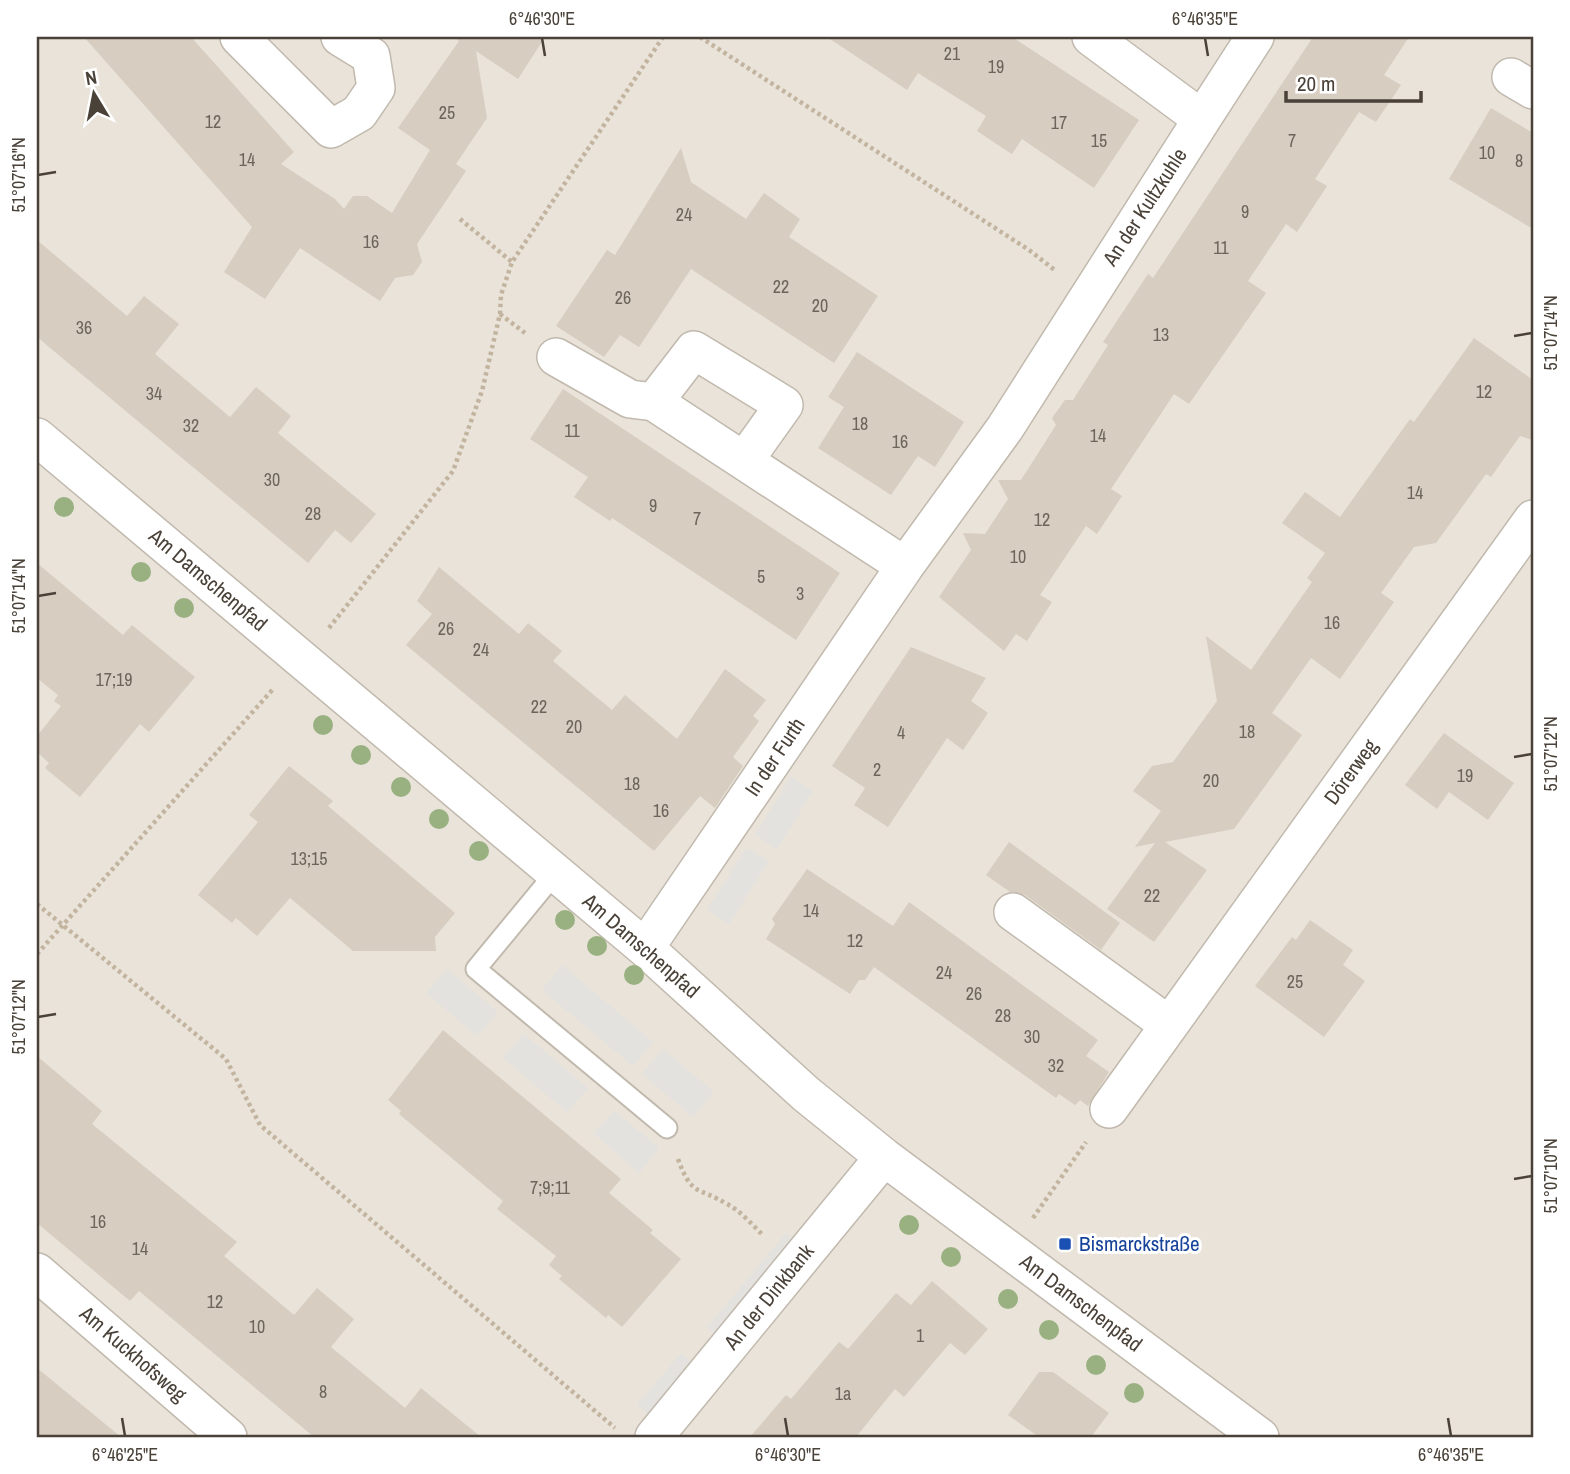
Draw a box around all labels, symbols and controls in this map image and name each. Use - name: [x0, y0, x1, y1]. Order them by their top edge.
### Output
- text: 6°46'30"E: [509, 6, 575, 31]
- text: 6°46'35"E: [1172, 6, 1238, 31]
- house number: 21: [944, 41, 961, 66]
- house number: 19: [988, 54, 1004, 79]
- north arrow: [60, 60, 130, 130]
- scale bar: [1286, 60, 1421, 104]
- text: N: [83, 63, 99, 91]
- text: 20 m: [1297, 69, 1335, 98]
- house number: 25: [439, 100, 455, 125]
- house number: 12: [205, 109, 221, 134]
- house number: 17: [1051, 110, 1067, 135]
- house number: 15: [1091, 128, 1107, 153]
- house number: 7: [1288, 128, 1296, 153]
- text: 51°07'16"N: [6, 137, 31, 213]
- house number: 10: [1479, 140, 1495, 165]
- street label: An der Kultzkuhle: [1095, 142, 1193, 272]
- house number: 14: [239, 147, 255, 172]
- house number: 8: [1515, 148, 1523, 173]
- house number: 9: [1241, 199, 1249, 224]
- house number: 24: [676, 202, 692, 227]
- house number: 16: [363, 229, 379, 254]
- house number: 11: [1213, 235, 1229, 260]
- house number: 22: [773, 274, 789, 299]
- house number: 26: [615, 285, 631, 310]
- house number: 20: [812, 293, 828, 318]
- text: 51°07'14"N: [1538, 295, 1563, 371]
- house number: 36: [76, 315, 92, 340]
- house number: 13: [1153, 322, 1169, 347]
- house number: 12: [1476, 379, 1492, 404]
- house number: 34: [146, 381, 162, 406]
- house number: 18: [852, 411, 868, 436]
- house number: 32: [183, 413, 199, 438]
- house number: 11: [564, 418, 580, 443]
- house number: 14: [1090, 423, 1106, 448]
- house number: 16: [892, 429, 908, 454]
- house number: 30: [264, 467, 280, 492]
- house number: 14: [1407, 480, 1423, 505]
- house number: 9: [649, 493, 657, 518]
- house number: 28: [305, 501, 321, 526]
- house number: 7: [693, 506, 701, 531]
- house number: 12: [1034, 507, 1050, 532]
- street label: Am Damschenpfad: [142, 521, 274, 638]
- house number: 10: [1010, 544, 1026, 569]
- text: 51°07'14"N: [6, 558, 31, 634]
- house number: 5: [757, 564, 765, 589]
- house number: 3: [796, 581, 804, 606]
- house number: 16: [1324, 610, 1340, 635]
- house number: 26: [438, 616, 454, 641]
- house number: 24: [473, 637, 489, 662]
- house number: 17;19: [96, 667, 132, 692]
- house number: 22: [531, 694, 547, 719]
- street label: In der Furth: [738, 712, 811, 802]
- house number: 20: [566, 714, 582, 739]
- text: 51°07'12"N: [1538, 716, 1563, 792]
- house number: 18: [1239, 719, 1255, 744]
- house number: 4: [897, 720, 905, 745]
- street label: Dörerweg: [1317, 733, 1385, 810]
- house number: 2: [873, 757, 881, 782]
- house number: 19: [1457, 763, 1473, 788]
- house number: 20: [1203, 768, 1219, 793]
- house number: 18: [624, 771, 640, 796]
- house number: 16: [653, 798, 669, 823]
- house number: 13;15: [291, 846, 327, 871]
- house number: 22: [1144, 883, 1160, 908]
- street label: Am Damschenpfad: [576, 886, 706, 1005]
- house number: 14: [803, 898, 819, 923]
- house number: 12: [847, 928, 863, 953]
- house number: 24: [936, 960, 952, 985]
- house number: 25: [1287, 969, 1303, 994]
- text: 51°07'12"N: [6, 979, 31, 1055]
- house number: 26: [966, 981, 982, 1006]
- house number: 28: [995, 1003, 1011, 1028]
- house number: 30: [1024, 1024, 1040, 1049]
- house number: 32: [1048, 1053, 1064, 1078]
- text: 51°07'10"N: [1538, 1138, 1563, 1214]
- house number: 7;9;11: [530, 1175, 571, 1200]
- house number: 16: [90, 1209, 106, 1234]
- place label: Bismarckstraße: [1079, 1229, 1200, 1258]
- house number: 14: [132, 1236, 148, 1261]
- marker: Bismarckstraße: [1057, 1236, 1073, 1252]
- street label: An der Dinkbank: [716, 1237, 820, 1356]
- street label: Am Damschenpfad: [1013, 1246, 1149, 1358]
- house number: 12: [207, 1289, 223, 1314]
- street label: Am Kuckhofsweg: [73, 1298, 193, 1408]
- house number: 10: [249, 1314, 265, 1339]
- house number: 1: [916, 1323, 925, 1348]
- house number: 8: [319, 1379, 327, 1404]
- house number: 1a: [835, 1381, 851, 1406]
- text: 6°46'25"E: [92, 1442, 158, 1467]
- text: 6°46'30"E: [755, 1442, 821, 1467]
- text: 6°46'35"E: [1418, 1442, 1484, 1467]

